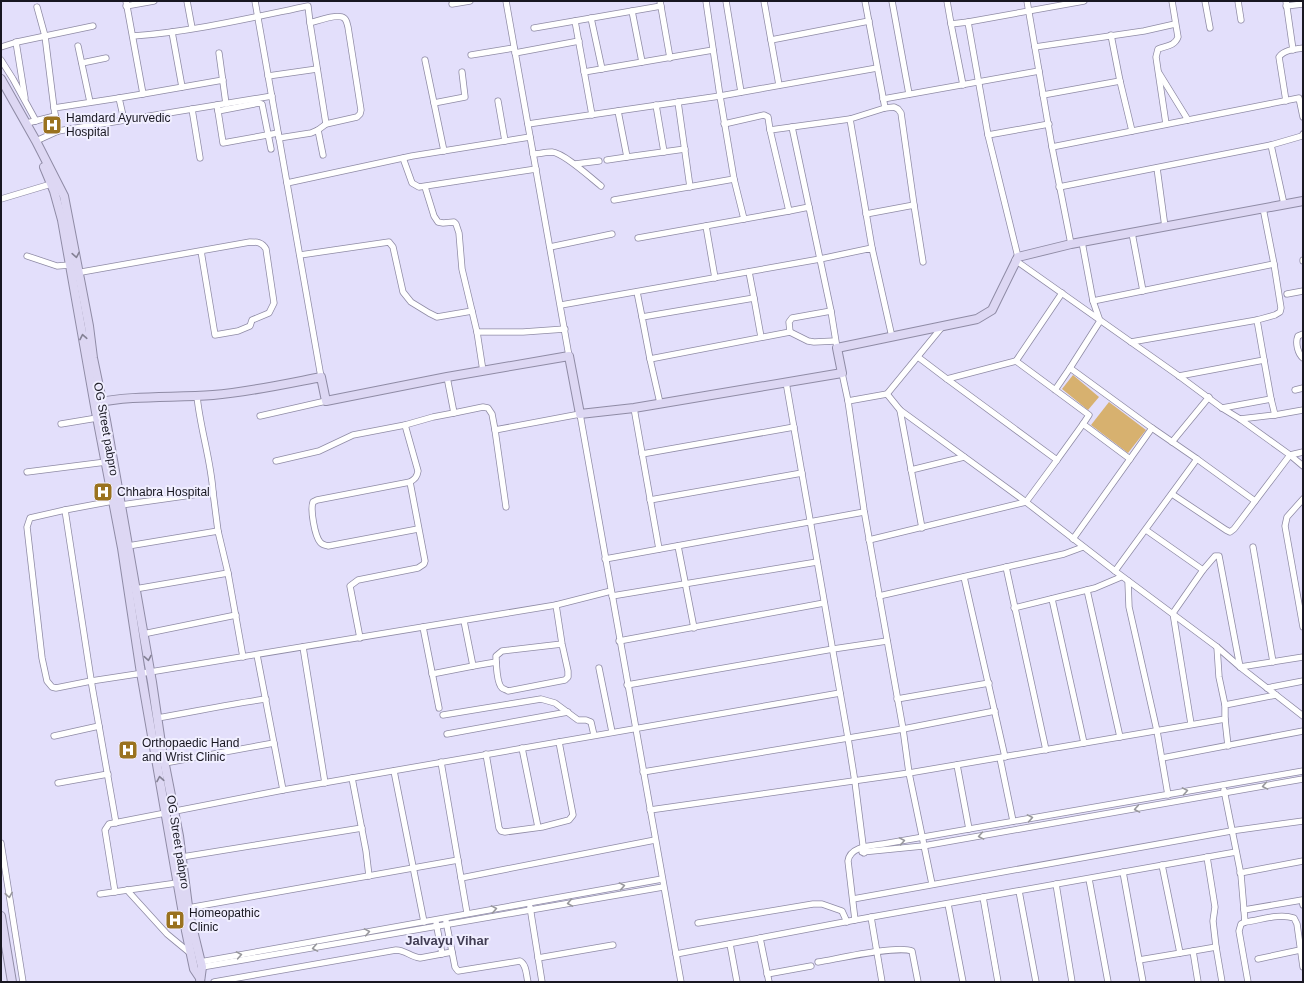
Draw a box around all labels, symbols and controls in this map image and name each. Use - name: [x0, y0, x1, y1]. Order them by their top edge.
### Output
- place label: Hamdard Ayurvedic Hospital: [66, 111, 171, 139]
- hospital icon: Hamdard Ayurvedic Hospital: [41, 114, 63, 136]
- one-way arrow: [71, 251, 79, 258]
- one-way arrow: [79, 334, 88, 340]
- street label: OG Street pabpro: [91, 381, 121, 477]
- hospital icon: Chhabra Hospital: [92, 481, 114, 503]
- place label: Chhabra Hospital: [117, 485, 210, 499]
- one-way arrow: [143, 655, 151, 661]
- place label: Orthopaedic Hand and Wrist Clinic: [142, 736, 239, 764]
- hospital icon: Orthopaedic Hand and Wrist Clinic: [117, 739, 139, 761]
- one-way arrow: [157, 776, 165, 782]
- one-way arrow: [1262, 781, 1268, 789]
- one-way arrow: [1182, 788, 1189, 796]
- street label: OG Street pabpro: [164, 794, 192, 890]
- one-way arrow: [1134, 804, 1140, 812]
- one-way arrow: [1027, 815, 1033, 823]
- one-way arrow: [978, 831, 984, 840]
- one-way arrow: [899, 837, 905, 846]
- one-way arrow: [619, 882, 626, 891]
- one-way arrow: [5, 892, 13, 898]
- one-way arrow: [567, 898, 573, 907]
- one-way arrow: [491, 905, 498, 914]
- place label: Homeopathic Clinic: [189, 906, 260, 934]
- hospital icon: Homeopathic Clinic: [164, 909, 186, 931]
- one-way arrow: [363, 929, 370, 937]
- district label: Jalvayu Vihar: [405, 933, 489, 948]
- one-way arrow: [312, 943, 318, 951]
- one-way arrow: [235, 951, 242, 960]

